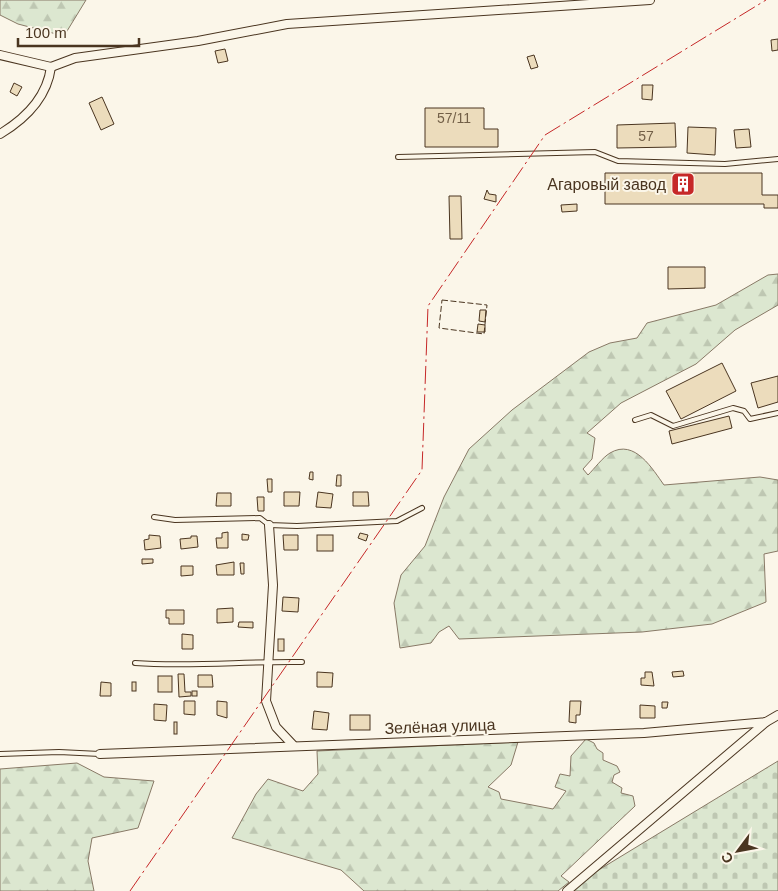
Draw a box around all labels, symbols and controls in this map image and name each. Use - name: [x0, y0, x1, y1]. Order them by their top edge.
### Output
- scale bar: [18, 15, 139, 47]
- text: 100 m: [25, 24, 67, 41]
- house number: 57/11: [437, 110, 471, 126]
- house number: 57: [638, 128, 654, 144]
- building icon: Агаровый завод: [670, 171, 696, 197]
- place label: Агаровый завод: [547, 176, 667, 193]
- street label: Зелёная улица: [384, 716, 496, 737]
- north arrow: [713, 826, 763, 876]
- text: С: [718, 849, 736, 866]

